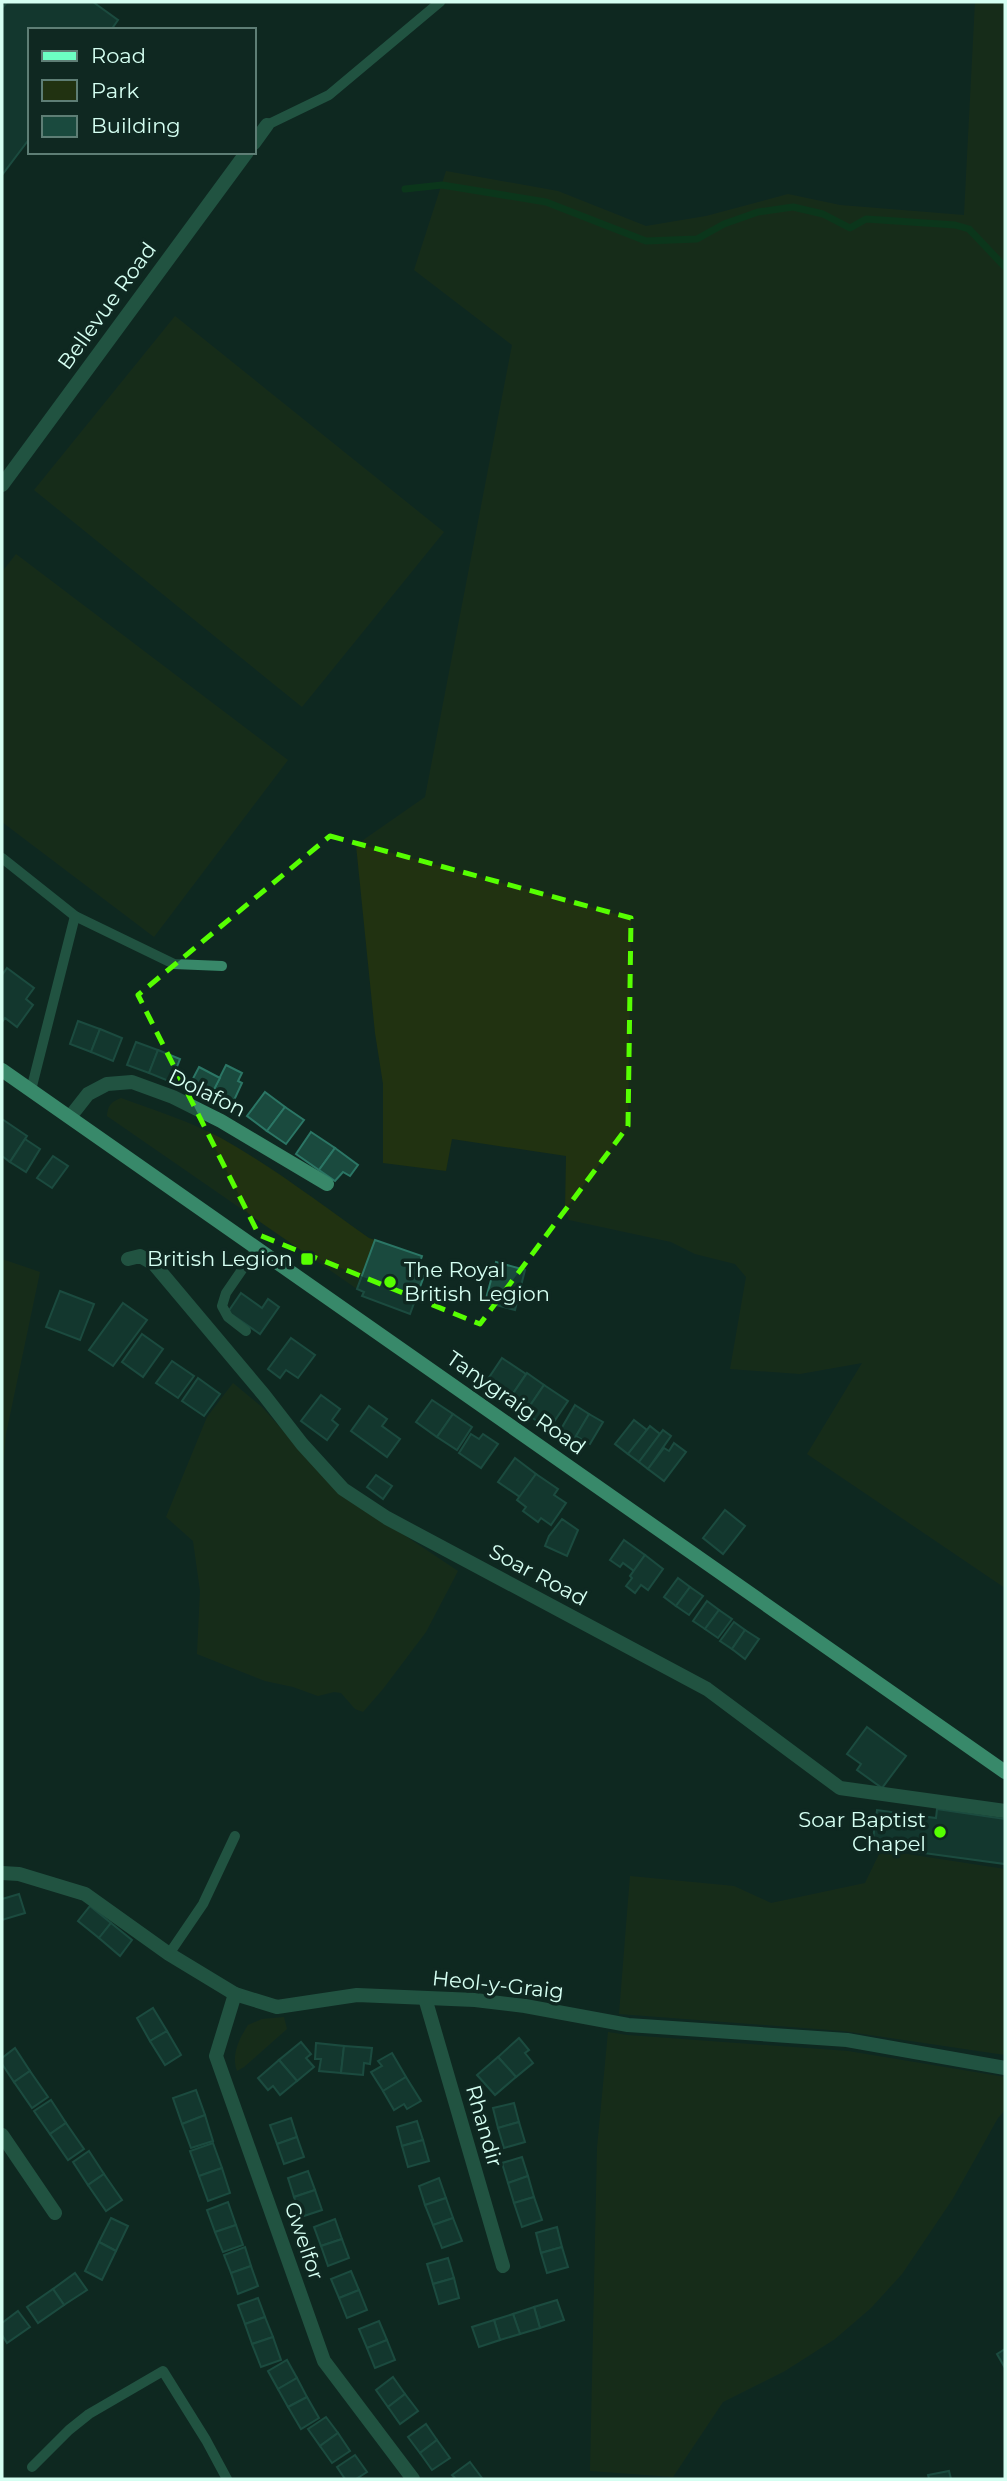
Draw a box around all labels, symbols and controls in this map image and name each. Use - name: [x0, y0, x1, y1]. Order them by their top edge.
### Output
- legend: [28, 28, 256, 154]
- text: Road: [91, 43, 146, 68]
- text: Park: [91, 78, 139, 103]
- text: Building: [91, 113, 181, 138]
- street label: Bellevue Road: [52, 237, 161, 374]
- street label: Dolafon: [165, 1063, 250, 1122]
- place label: British Legion: [147, 1246, 293, 1271]
- marker: British Legion: [299, 1251, 315, 1267]
- place label: The Royal British Legion: [404, 1257, 550, 1306]
- marker: The Royal British Legion: [382, 1274, 398, 1290]
- street label: Tanygraig Road: [442, 1345, 590, 1460]
- street label: Soar Road: [485, 1538, 591, 1611]
- place label: Soar Baptist Chapel: [798, 1807, 926, 1856]
- marker: Soar Baptist Chapel: [932, 1824, 948, 1840]
- street label: Heol-y-Graig: [431, 1965, 565, 2004]
- street label: Rhandir: [461, 2082, 508, 2170]
- street label: Gwelfor: [279, 2198, 330, 2283]

